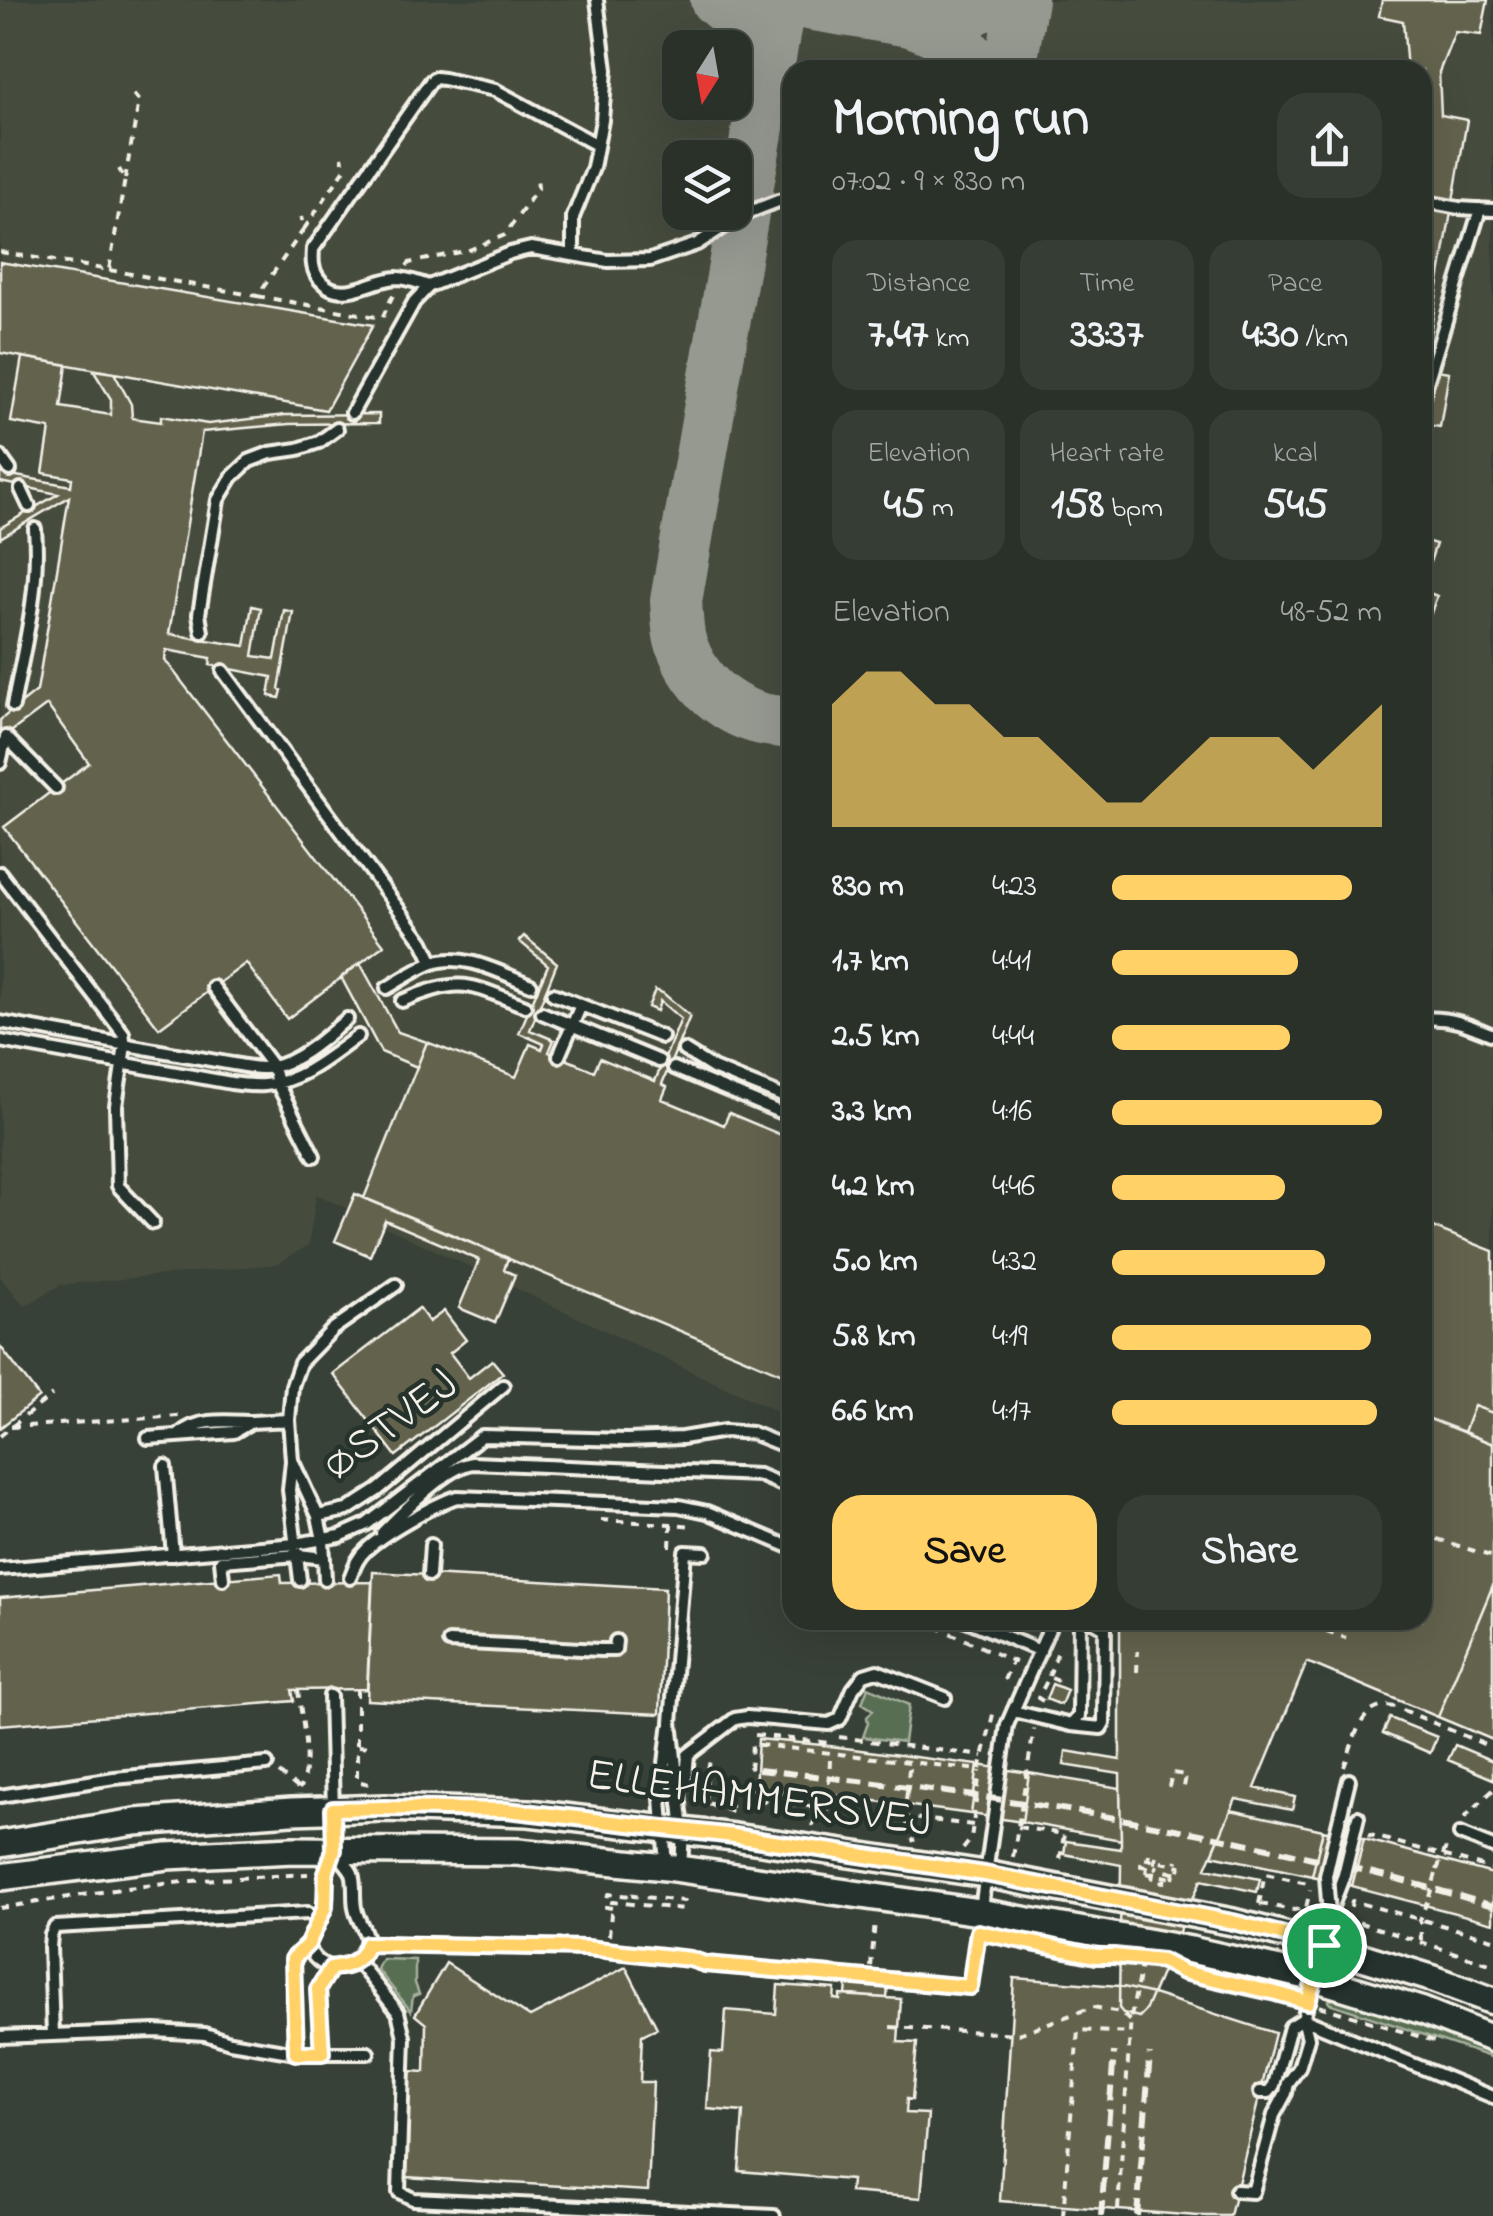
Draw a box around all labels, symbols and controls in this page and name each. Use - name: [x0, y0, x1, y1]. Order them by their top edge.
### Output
- north arrow: [662, 30, 752, 120]
- map controls: [662, 30, 752, 230]
- text: Morning run: [832, 81, 1089, 161]
- button: share: [1277, 93, 1382, 198]
- button: layers: [662, 140, 752, 230]
- text: 07:02 · 9 × 830 m: [832, 159, 1025, 206]
- text: Distance: [867, 264, 970, 305]
- text: Time: [1079, 264, 1135, 305]
- text: Pace: [1268, 264, 1323, 305]
- text: 7.47: [868, 305, 928, 366]
- text: 33:37: [1071, 305, 1143, 366]
- text: 4:30: [1242, 305, 1299, 366]
- text: km: [928, 319, 969, 360]
- text: /km: [1299, 319, 1348, 360]
- text: Elevation: [867, 434, 970, 475]
- text: Heart rate: [1050, 434, 1164, 475]
- text: kcal: [1273, 434, 1318, 475]
- text: 45: [884, 475, 925, 536]
- text: 158: [1051, 475, 1104, 536]
- text: 545: [1263, 475, 1328, 536]
- text: m: [925, 489, 954, 530]
- text: bpm: [1104, 489, 1163, 530]
- text: Elevation: [832, 590, 950, 637]
- text: 48–52 m: [1281, 590, 1382, 637]
- text: 830 m: [832, 864, 904, 911]
- text: 4:23: [992, 864, 1037, 911]
- text: 1.7 km: [832, 939, 909, 986]
- text: 4:41: [992, 939, 1031, 986]
- text: 2.5 km: [832, 1014, 920, 1061]
- text: 4:44: [992, 1014, 1034, 1061]
- text: 3.3 km: [832, 1089, 912, 1136]
- text: 4:16: [992, 1089, 1032, 1136]
- text: 4.2 km: [832, 1164, 914, 1211]
- text: 4:46: [992, 1164, 1035, 1211]
- text: 5.0 km: [832, 1239, 918, 1286]
- text: 4:32: [992, 1239, 1037, 1286]
- text: 5.8 km: [832, 1314, 916, 1361]
- text: 4:19: [992, 1314, 1028, 1361]
- street label: ØSTVEJ: [309, 1354, 473, 1498]
- text: 6.6 km: [832, 1389, 914, 1436]
- text: 4:17: [992, 1389, 1031, 1436]
- button: Save: [832, 1495, 1097, 1610]
- button: Share: [1117, 1495, 1382, 1610]
- street label: ELLEHAMMERSVEJ: [582, 1743, 936, 1857]
- pin: [1282, 1903, 1367, 1988]
- icon: arrive: [1297, 1918, 1352, 1973]

